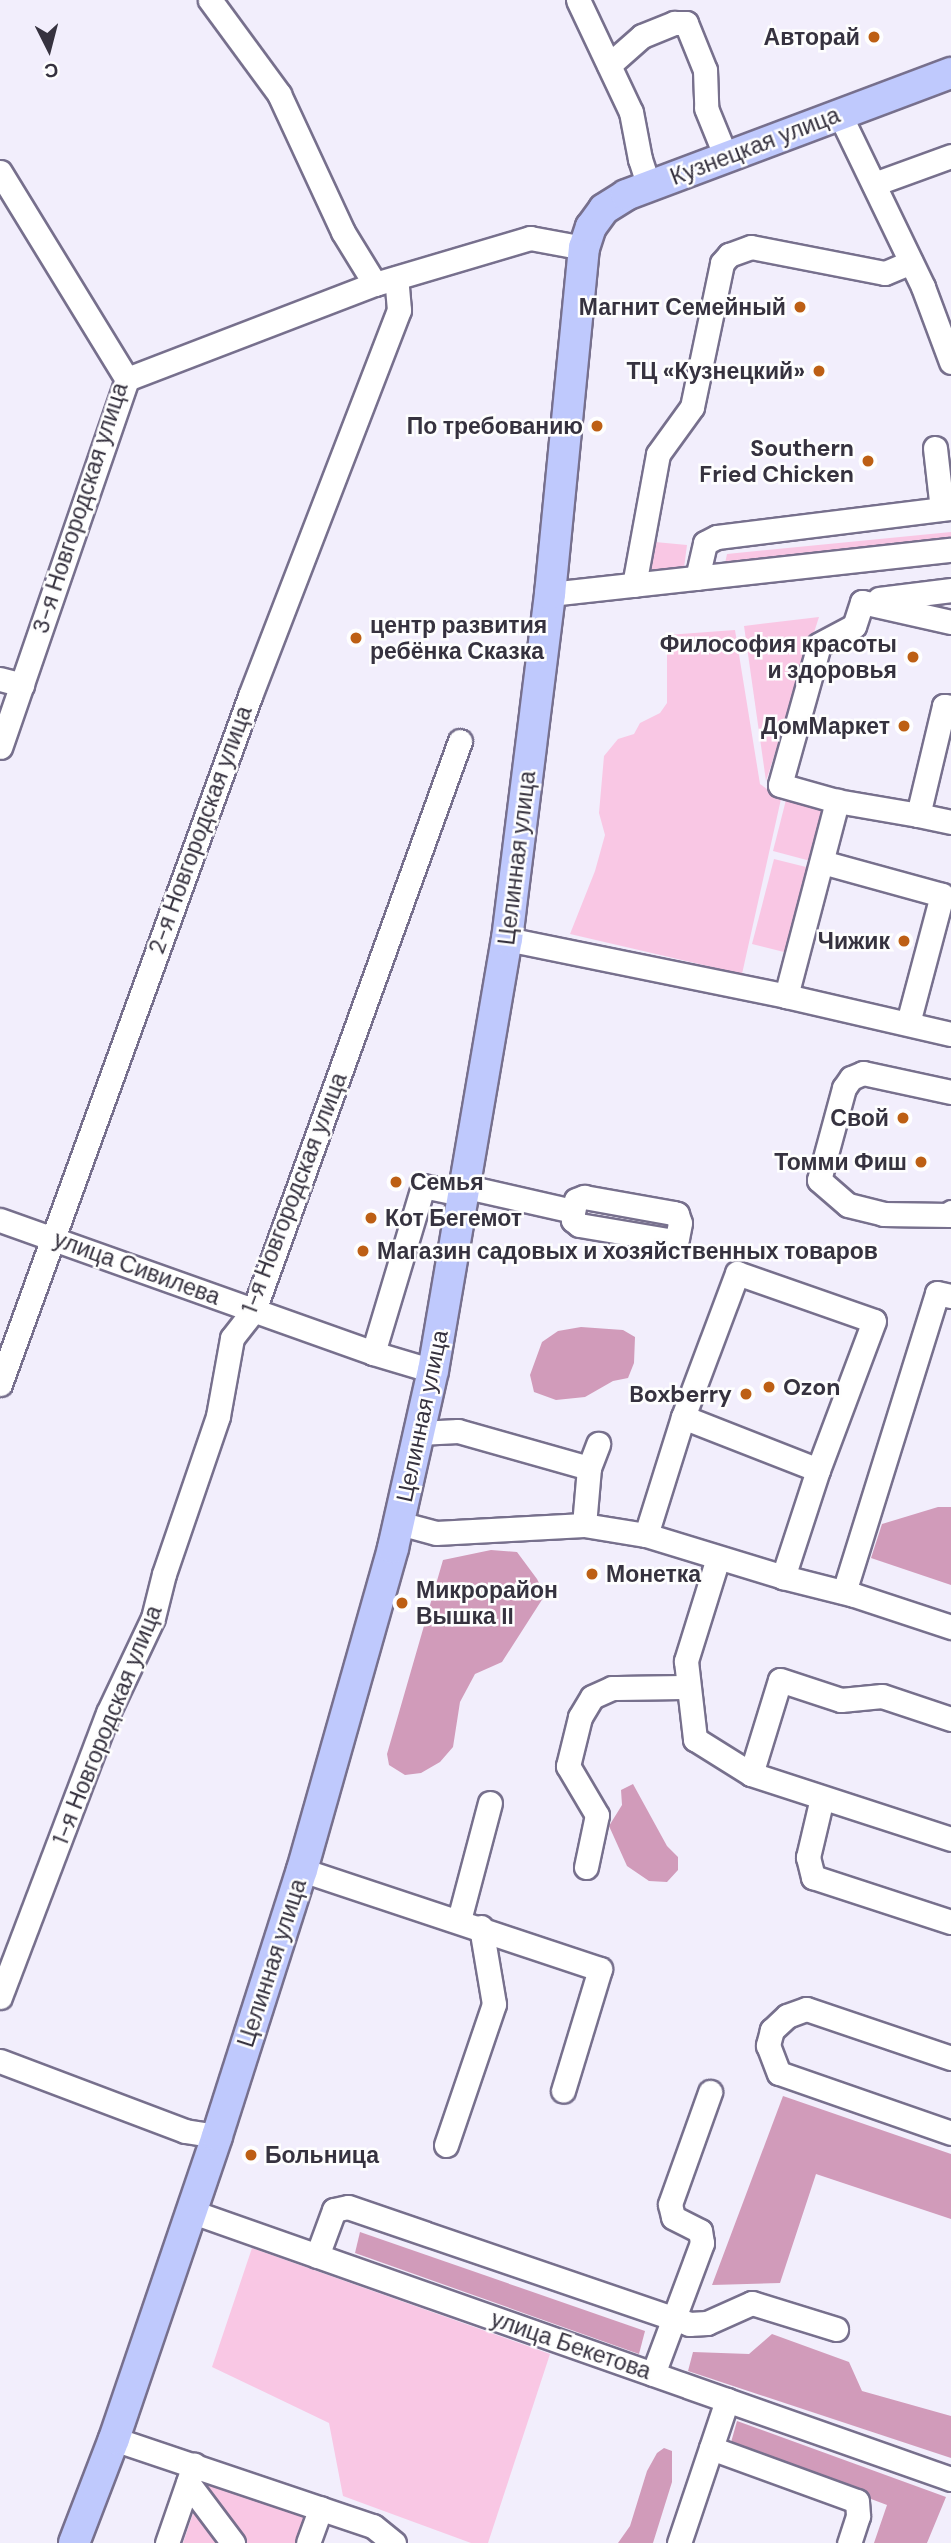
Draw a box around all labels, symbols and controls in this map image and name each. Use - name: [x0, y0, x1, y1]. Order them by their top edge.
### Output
- north arrow: [14, 14, 84, 84]
- place label: Авторай: [764, 23, 860, 51]
- marker: Авторай: [866, 29, 882, 45]
- text: С: [43, 57, 59, 84]
- street label: Кузнецкая улица: [666, 101, 844, 191]
- place label: Магнит Семейный: [579, 293, 786, 321]
- marker: Магнит Семейный: [792, 299, 808, 315]
- place label: ТЦ «Кузнецкий»: [627, 357, 805, 385]
- marker: ТЦ «Кузнецкий»: [811, 363, 827, 379]
- street label: 3-я Новгородская улица: [26, 379, 134, 637]
- place label: По требованию: [407, 412, 583, 440]
- marker: По требованию: [589, 418, 605, 434]
- place label: Southern Fried Chicken: [699, 434, 854, 488]
- marker: Southern Fried Chicken: [860, 453, 876, 469]
- place label: центр развития ребёнка Сказка: [370, 611, 547, 665]
- marker: центр развития ребёнка Сказка: [348, 630, 364, 646]
- place label: Философия красоты и здоровья: [660, 630, 897, 684]
- marker: Философия красоты и здоровья: [903, 647, 923, 667]
- street label: 2-я Новгородская улица: [142, 702, 258, 958]
- place label: ДомМаркет: [761, 712, 890, 740]
- marker: ДомМаркет: [896, 718, 912, 734]
- street label: Целинная улица: [493, 769, 541, 947]
- place label: Чижик: [818, 927, 890, 955]
- marker: Чижик: [896, 933, 912, 949]
- street label: 1-я Новгородская улица: [235, 1069, 353, 1317]
- place label: Свой: [830, 1104, 889, 1132]
- marker: Свой: [895, 1110, 911, 1126]
- place label: Томми Фиш: [774, 1148, 907, 1176]
- marker: Томми Фиш: [913, 1154, 929, 1170]
- place label: Семья: [410, 1168, 484, 1196]
- marker: Семья: [388, 1174, 404, 1190]
- place label: Кот Бегемот: [385, 1204, 522, 1232]
- marker: Кот Бегемот: [363, 1210, 379, 1226]
- street label: улица Сивилева: [50, 1225, 224, 1311]
- place label: Магазин садовых и хозяйственных товаров: [377, 1237, 878, 1265]
- marker: Магазин садовых и хозяйственных товаров: [355, 1243, 371, 1259]
- street label: Целинная улица: [390, 1327, 454, 1505]
- place label: Ozon: [783, 1373, 841, 1401]
- marker: Ozon: [761, 1379, 777, 1395]
- place label: Boxberry: [629, 1380, 732, 1408]
- marker: Boxberry: [738, 1386, 754, 1402]
- place label: Монетка: [606, 1560, 701, 1588]
- marker: Монетка: [584, 1566, 600, 1582]
- place label: Микрорайон Вышка II: [416, 1576, 558, 1630]
- marker: Микрорайон Вышка II: [394, 1595, 410, 1611]
- street label: 1-я Новгородская улица: [46, 1601, 168, 1849]
- street label: Целинная улица: [232, 1875, 312, 2051]
- place label: Больница: [265, 2141, 379, 2169]
- marker: Больница: [243, 2147, 259, 2163]
- street label: улица Бекетова: [487, 2305, 655, 2385]

